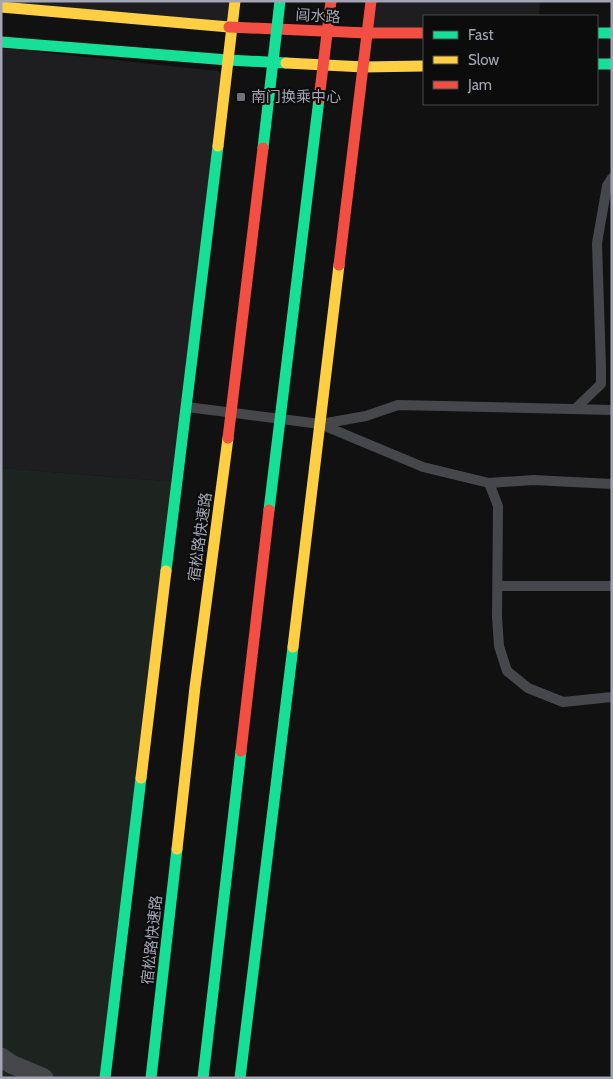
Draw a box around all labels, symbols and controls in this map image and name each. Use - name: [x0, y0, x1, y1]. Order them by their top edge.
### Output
- street label: 阊水路: [295, 6, 341, 26]
- legend: [423, 15, 598, 105]
- text: Fast: [468, 26, 493, 44]
- text: Slow: [468, 51, 499, 69]
- text: Jam: [467, 76, 492, 94]
- place label: 南门换乘中心: [251, 88, 341, 106]
- marker: 南门换乘中心: [235, 91, 247, 103]
- street label: 宿松路快速路: [185, 491, 215, 583]
- street label: 宿松路快速路: [138, 894, 166, 986]

